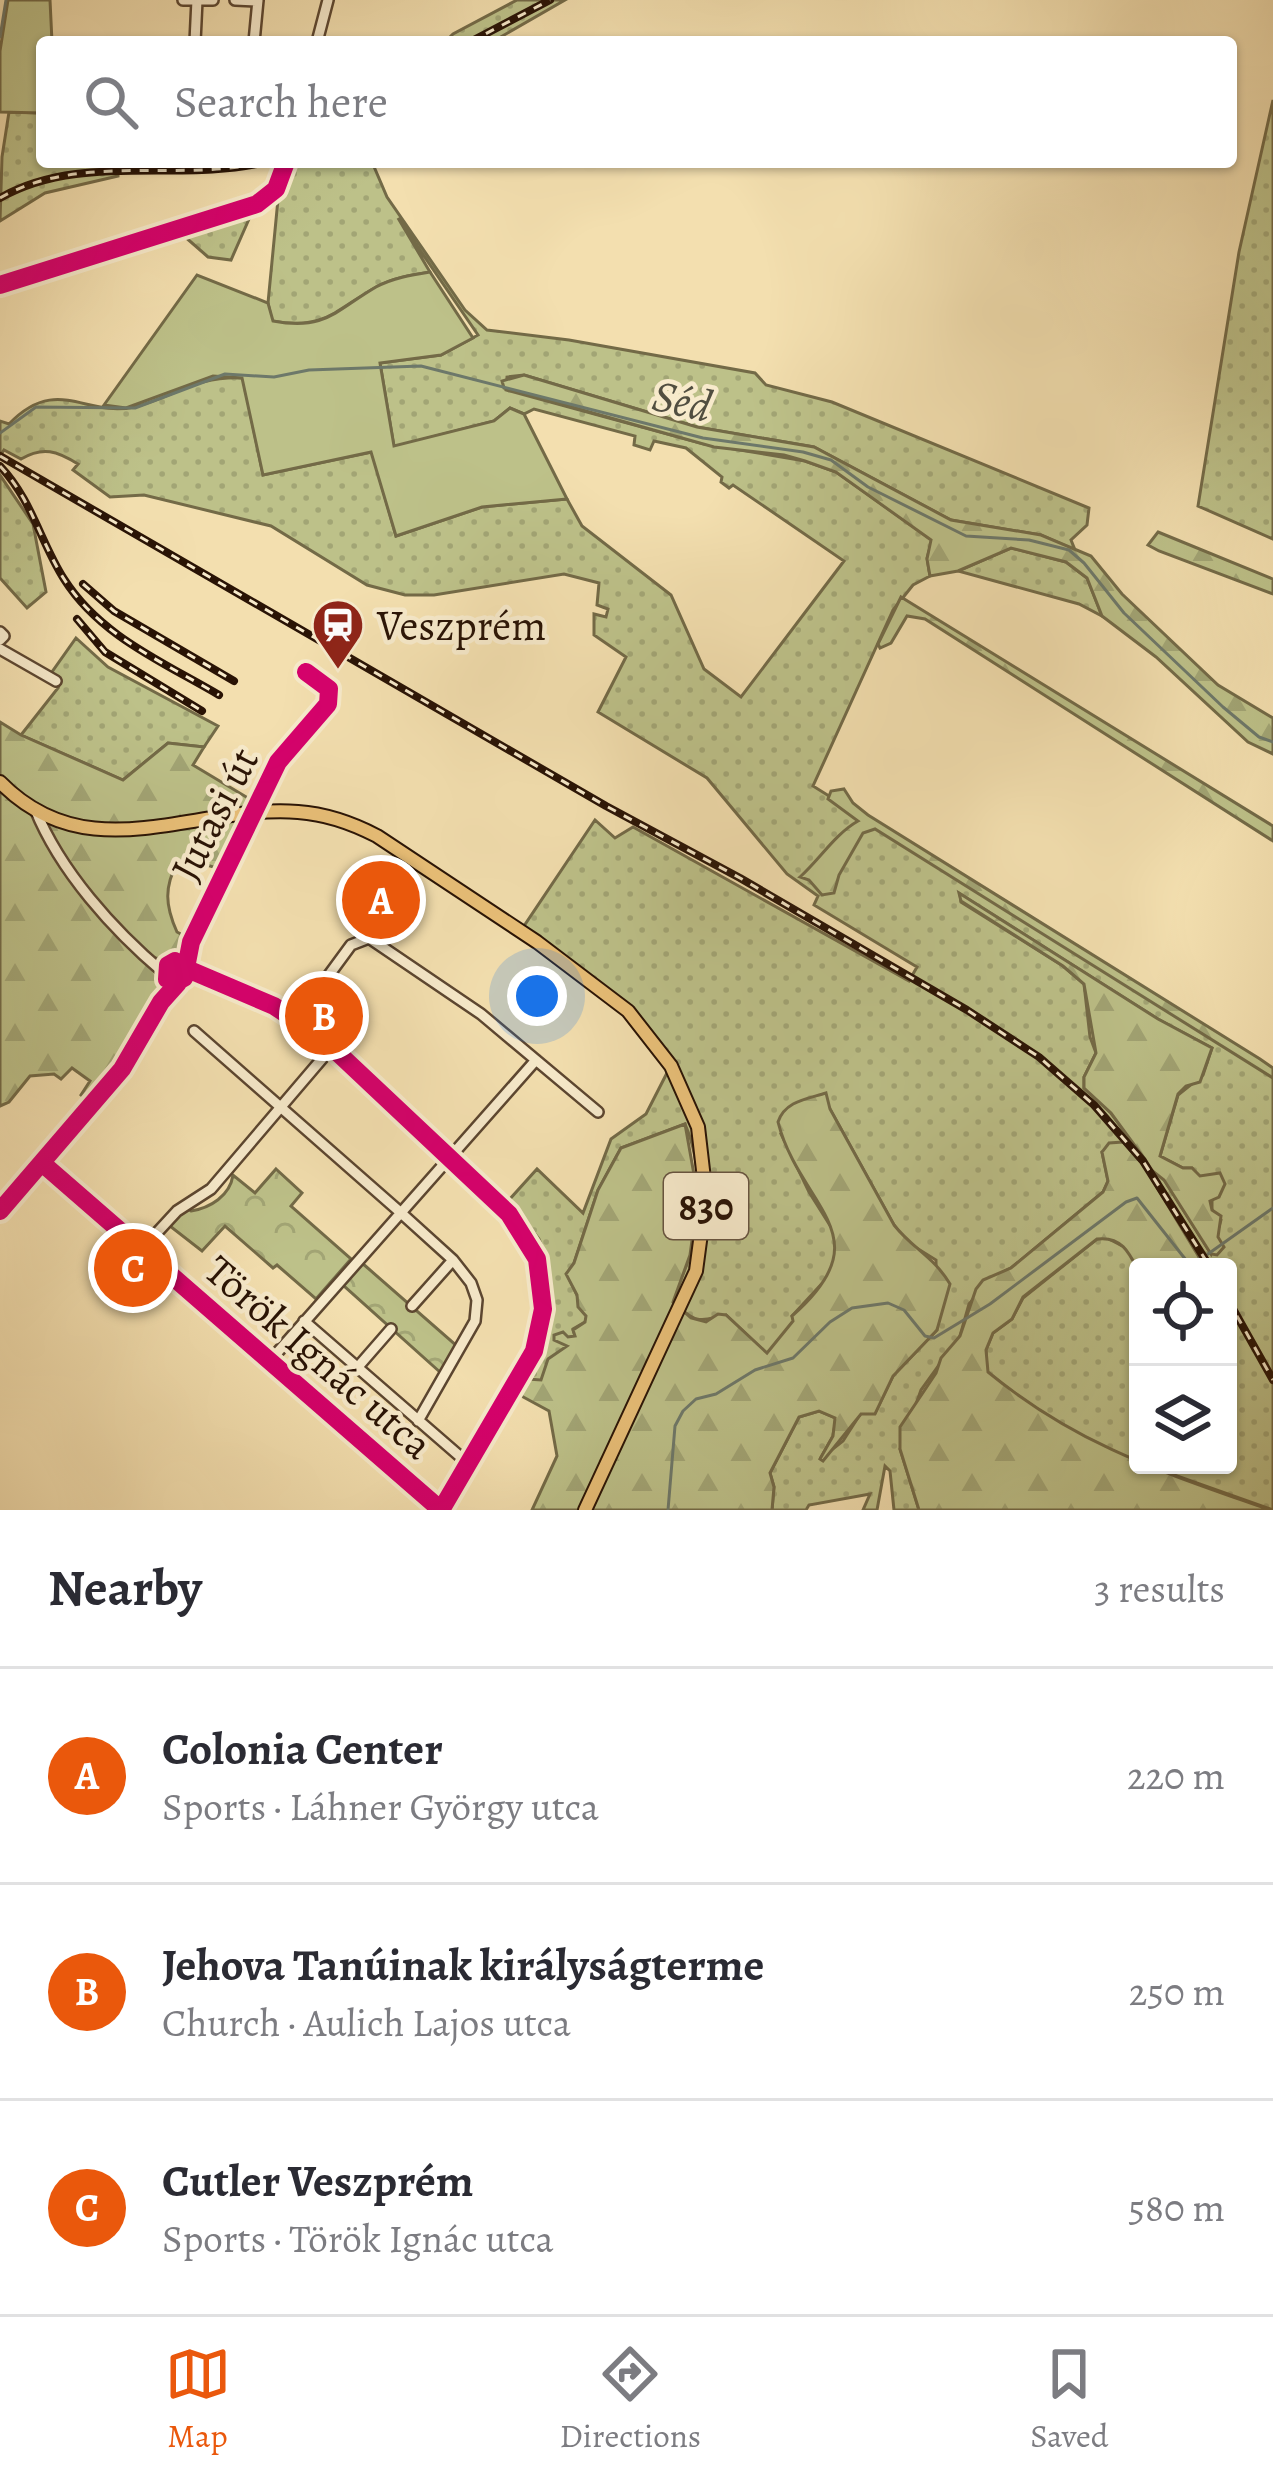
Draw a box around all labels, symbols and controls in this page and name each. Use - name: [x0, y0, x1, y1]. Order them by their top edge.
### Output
- search box: [36, 36, 1237, 168]
- icon: search: [78, 69, 144, 135]
- text: Search here: [174, 71, 388, 133]
- water label: Séd: [646, 364, 718, 438]
- station icon: Veszprém: [310, 597, 366, 671]
- place label: Veszprém: [376, 597, 546, 654]
- street label: Jutasi út: [156, 738, 272, 890]
- pin: A: [342, 855, 420, 945]
- your location: [507, 966, 567, 1026]
- pin: B: [285, 971, 363, 1061]
- road number: 830: [664, 1173, 748, 1239]
- pin: C: [94, 1223, 172, 1313]
- street label: Török Ignác utca: [193, 1242, 445, 1472]
- map controls: [1129, 1258, 1237, 1474]
- button: locate: [1129, 1258, 1237, 1366]
- button: layers: [1129, 1366, 1237, 1474]
- text: Nearby: [48, 1553, 202, 1623]
- text: 3 results: [1094, 1562, 1225, 1615]
- text: Colonia Center: [162, 1718, 443, 1780]
- text: A: [75, 1749, 99, 1802]
- text: 220 m: [1127, 1749, 1225, 1802]
- text: Sports · Láhner György utca: [162, 1780, 599, 1833]
- text: Jehova Tanúinak királyságterme: [162, 1934, 764, 1996]
- text: B: [75, 1965, 99, 2018]
- text: 250 m: [1129, 1965, 1225, 2018]
- text: Church · Aulich Lajos utca: [162, 1996, 571, 2049]
- text: Cutler Veszprém: [162, 2150, 473, 2212]
- text: C: [75, 2181, 99, 2234]
- text: 580 m: [1128, 2181, 1225, 2234]
- text: Sports · Török Ignác utca: [162, 2212, 554, 2265]
- tab: Map: [165, 2341, 231, 2458]
- tab: Directions: [560, 2341, 701, 2458]
- tab: Saved: [1030, 2341, 1108, 2458]

